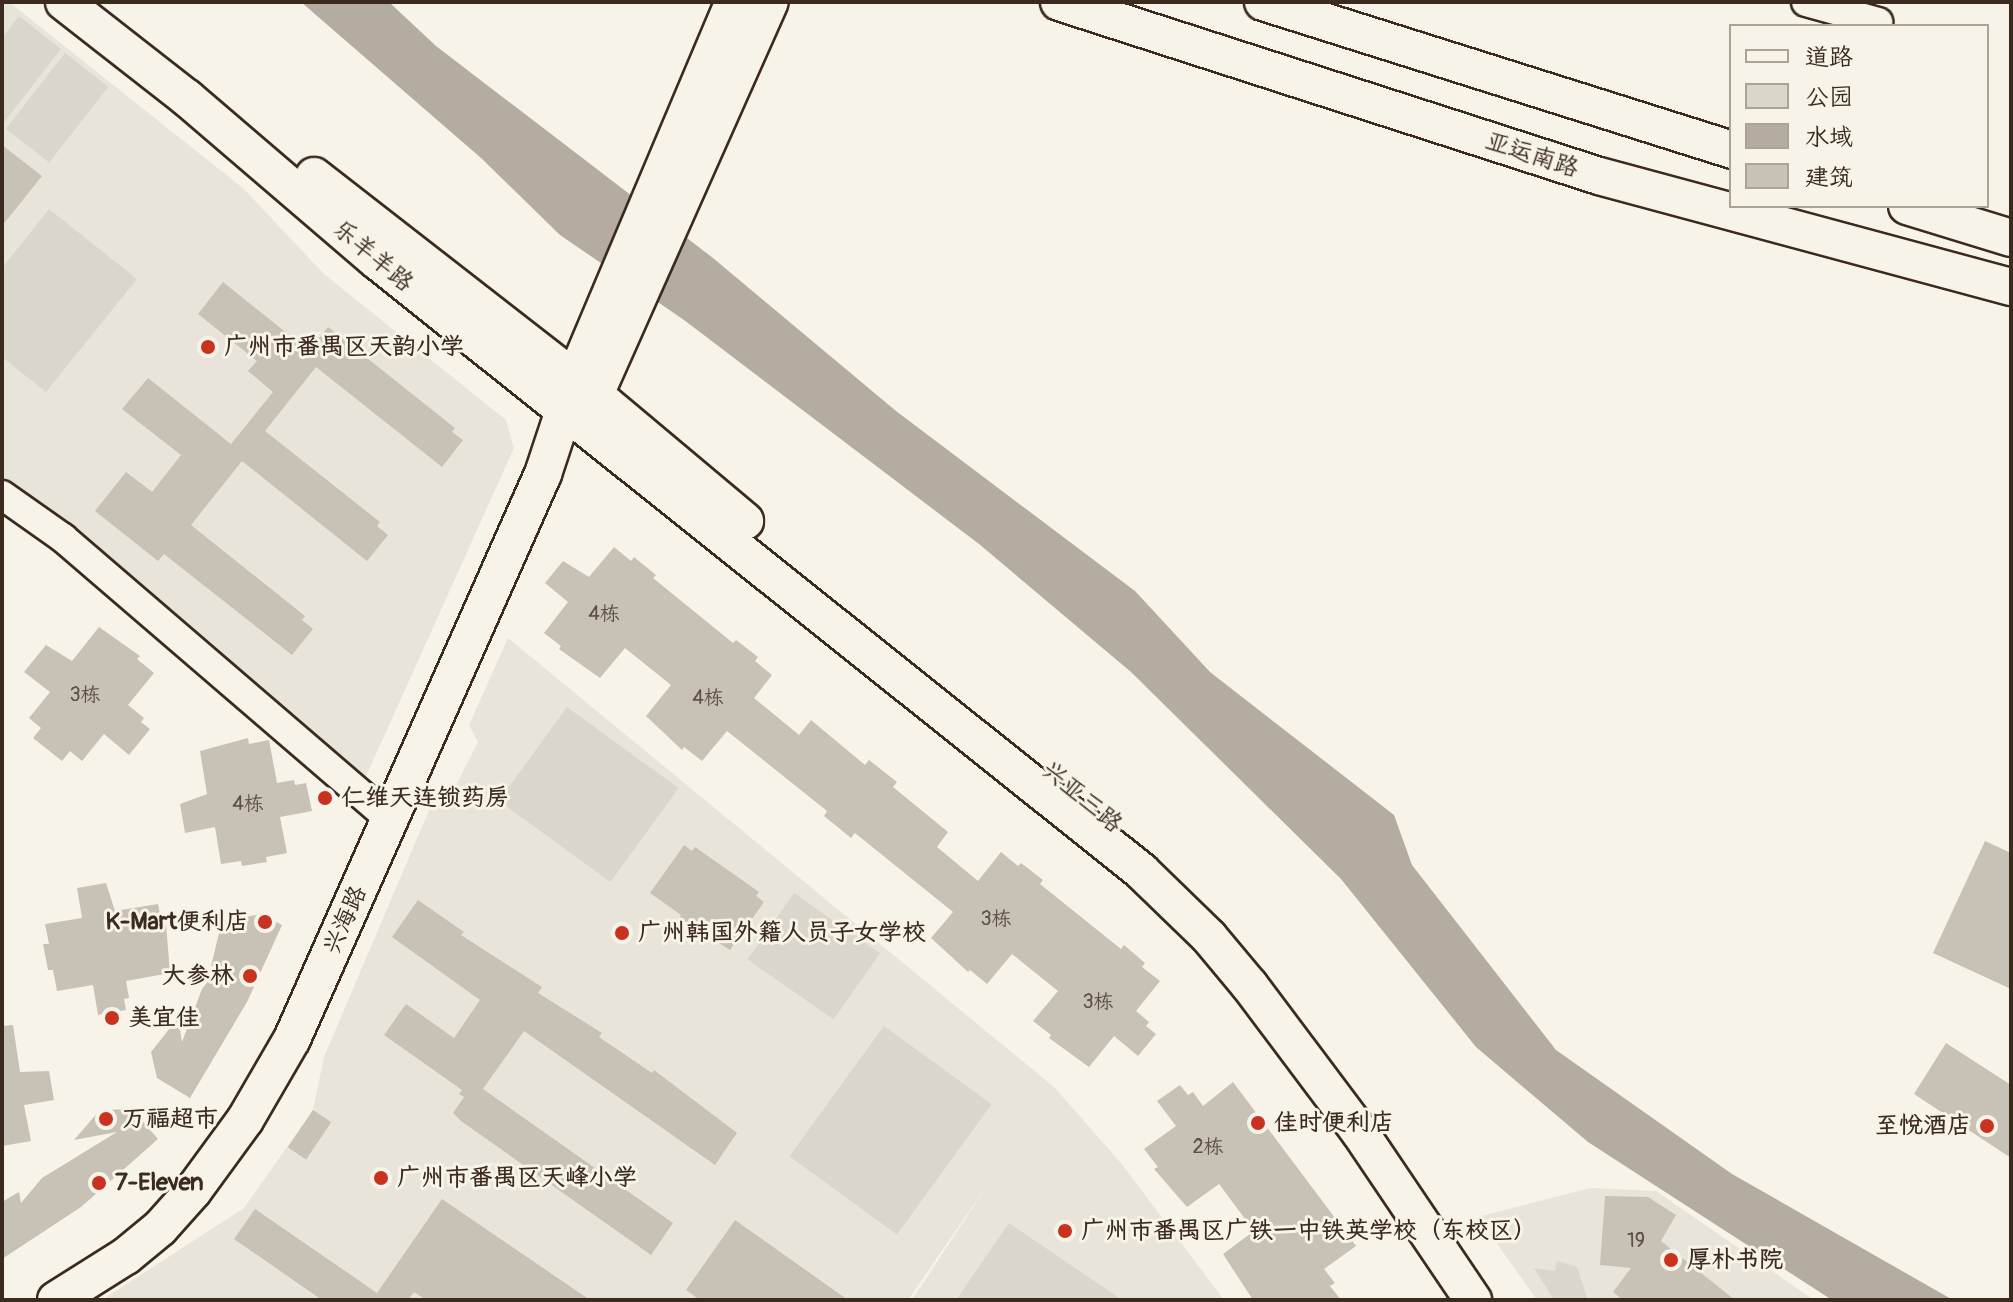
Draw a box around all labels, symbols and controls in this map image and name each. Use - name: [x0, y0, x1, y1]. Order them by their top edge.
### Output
- legend: [1729, 24, 1989, 208]
- text: 道路: [1805, 43, 1853, 72]
- text: 公园: [1805, 83, 1853, 112]
- text: 水域: [1805, 123, 1853, 152]
- street label: 亚运南路: [1482, 126, 1582, 184]
- text: 建筑: [1805, 163, 1853, 192]
- street label: 乐羊羊路: [327, 214, 419, 298]
- place label: 广州市番禺区天韵小学: [224, 333, 464, 361]
- marker: 广州市番禺区天韵小学: [199, 338, 217, 356]
- house number: 4栋: [588, 601, 620, 625]
- house number: 3栋: [69, 682, 101, 706]
- house number: 4栋: [692, 685, 724, 709]
- street label: 兴亚三路: [1036, 755, 1128, 839]
- place label: 仁维天连锁药房: [341, 784, 509, 812]
- marker: 仁维天连锁药房: [316, 789, 334, 807]
- house number: 4栋: [232, 791, 264, 815]
- street label: 兴海路: [317, 881, 373, 959]
- house number: 3栋: [980, 906, 1012, 930]
- place label: K-Mart便利店: [106, 908, 249, 936]
- marker: K-Mart便利店: [256, 913, 274, 931]
- place label: 广州韩国外籍人员子女学校: [638, 919, 926, 947]
- marker: 广州韩国外籍人员子女学校: [613, 924, 631, 942]
- place label: 大参林: [162, 962, 234, 990]
- marker: 大参林: [241, 967, 259, 985]
- house number: 3栋: [1082, 989, 1114, 1013]
- place label: 美宜佳: [128, 1004, 200, 1032]
- marker: 美宜佳: [103, 1009, 121, 1027]
- place label: 万福超市: [122, 1105, 218, 1133]
- place label: 佳时便利店: [1274, 1109, 1394, 1137]
- marker: 万福超市: [97, 1110, 115, 1128]
- place label: 至悦酒店: [1875, 1112, 1971, 1140]
- marker: 佳时便利店: [1249, 1114, 1267, 1132]
- marker: 至悦酒店: [1978, 1117, 1996, 1135]
- house number: 2栋: [1192, 1134, 1224, 1158]
- place label: 广州市番禺区天峰小学: [397, 1164, 637, 1192]
- place label: 7-Eleven: [115, 1169, 204, 1197]
- marker: 广州市番禺区天峰小学: [372, 1169, 390, 1187]
- marker: 7-Eleven: [90, 1174, 108, 1192]
- place label: 广州市番禺区广铁一中铁英学校（东校区）: [1081, 1217, 1537, 1245]
- marker: 广州市番禺区广铁一中铁英学校（东校区）: [1056, 1222, 1074, 1240]
- house number: 19: [1627, 1228, 1645, 1252]
- place label: 厚朴书院: [1687, 1246, 1783, 1274]
- marker: 厚朴书院: [1662, 1251, 1680, 1269]

